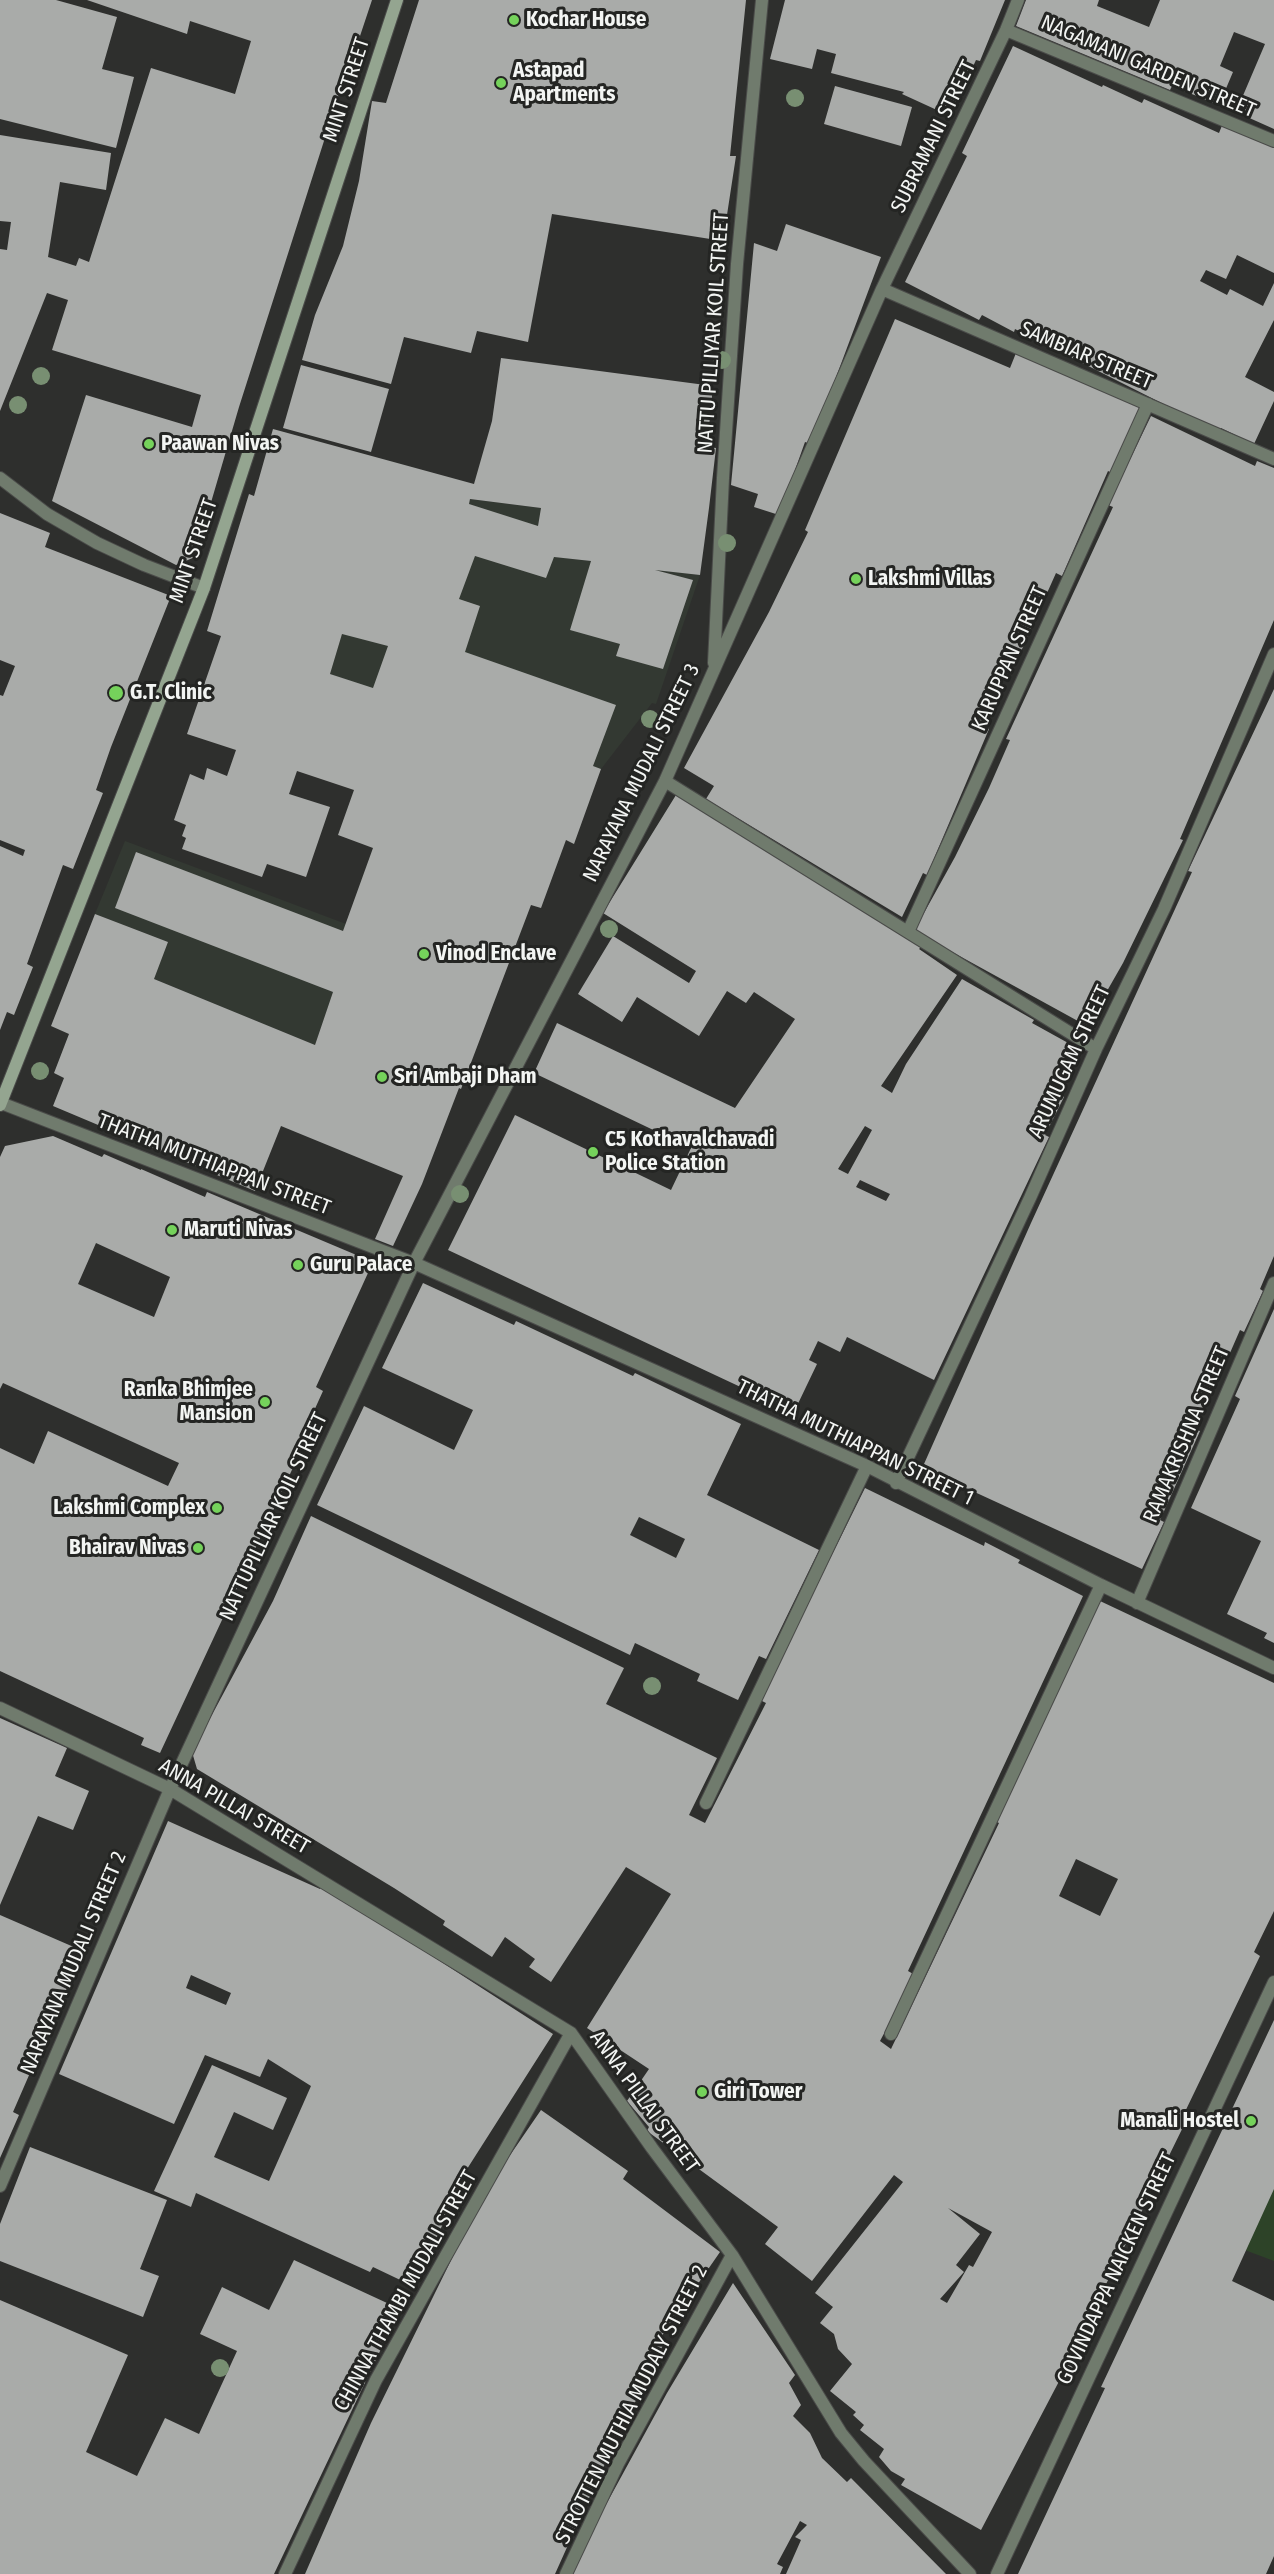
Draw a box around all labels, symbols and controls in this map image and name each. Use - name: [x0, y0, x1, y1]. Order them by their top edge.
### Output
- place label: Kochar House: [526, 7, 646, 33]
- street label: NAGAMANI GARDEN STREET: [1037, 10, 1259, 124]
- marker: Kochar House: [507, 13, 521, 27]
- street label: MINT STREET: [318, 35, 376, 145]
- street label: SUBRAMANI STREET: [886, 57, 982, 217]
- place label: Astapad Apartments: [513, 58, 615, 108]
- marker: Astapad Apartments: [494, 76, 508, 90]
- street label: NATTU PILLIYAR KOIL STREET: [693, 212, 735, 454]
- street label: SAMBIAR STREET: [1016, 317, 1156, 395]
- place label: Paawan Nivas: [161, 431, 279, 457]
- marker: Paawan Nivas: [142, 437, 156, 451]
- street label: MINT STREET: [164, 496, 224, 606]
- place label: Lakshmi Villas: [868, 566, 992, 592]
- marker: Lakshmi Villas: [849, 572, 863, 586]
- street label: KARUPPAN STREET: [967, 583, 1053, 735]
- street label: NARAYANA MUDALI STREET 3: [578, 660, 706, 886]
- place label: G.T. Clinic: [130, 680, 212, 706]
- marker: G.T. Clinic: [107, 684, 125, 702]
- place label: Vinod Enclave: [436, 941, 556, 967]
- marker: Vinod Enclave: [417, 947, 431, 961]
- street label: ARUMUGAM STREET: [1024, 982, 1116, 1142]
- place label: Sri Ambaji Dham: [394, 1064, 536, 1090]
- marker: Sri Ambaji Dham: [375, 1070, 389, 1084]
- street label: THATHA MUTHIAPPAN STREET: [94, 1109, 334, 1221]
- place label: C5 Kothavalchavadi Police Station: [605, 1127, 774, 1177]
- marker: C5 Kothavalchavadi Police Station: [586, 1145, 600, 1159]
- place label: Maruti Nivas: [184, 1217, 292, 1243]
- marker: Maruti Nivas: [165, 1223, 179, 1237]
- place label: Guru Palace: [310, 1252, 412, 1278]
- marker: Guru Palace: [291, 1258, 305, 1272]
- street label: RAMAKRISHNA STREET: [1138, 1343, 1236, 1527]
- street label: THATHA MUTHIAPPAN STREET 1: [733, 1375, 977, 1511]
- place label: Ranka Bhimjee Mansion: [124, 1377, 253, 1427]
- marker: Ranka Bhimjee Mansion: [258, 1395, 272, 1409]
- street label: NATTUPILLIAR KOIL STREET: [215, 1409, 333, 1625]
- place label: Lakshmi Complex: [53, 1495, 205, 1521]
- marker: Lakshmi Complex: [210, 1501, 224, 1515]
- place label: Bhairav Nivas: [69, 1535, 186, 1561]
- marker: Bhairav Nivas: [191, 1541, 205, 1555]
- street label: ANNA PILLAI STREET: [154, 1754, 314, 1860]
- street label: NARAYANA MUDALI STREET 2: [16, 1848, 132, 2078]
- street label: ANNA PILLAI STREET: [584, 2026, 704, 2178]
- place label: Giri Tower: [714, 2079, 802, 2105]
- marker: Giri Tower: [695, 2085, 709, 2099]
- place label: Manali Hostel: [1120, 2108, 1239, 2134]
- marker: Manali Hostel: [1244, 2114, 1258, 2128]
- street label: GOVINDAPPA NAICKEN STREET: [1052, 2149, 1182, 2389]
- street label: CHINNA THAMBI MUDALI STREET: [329, 2166, 483, 2416]
- street label: STROTTEN MUTHIA MUDALY STREET 2: [551, 2261, 713, 2549]

